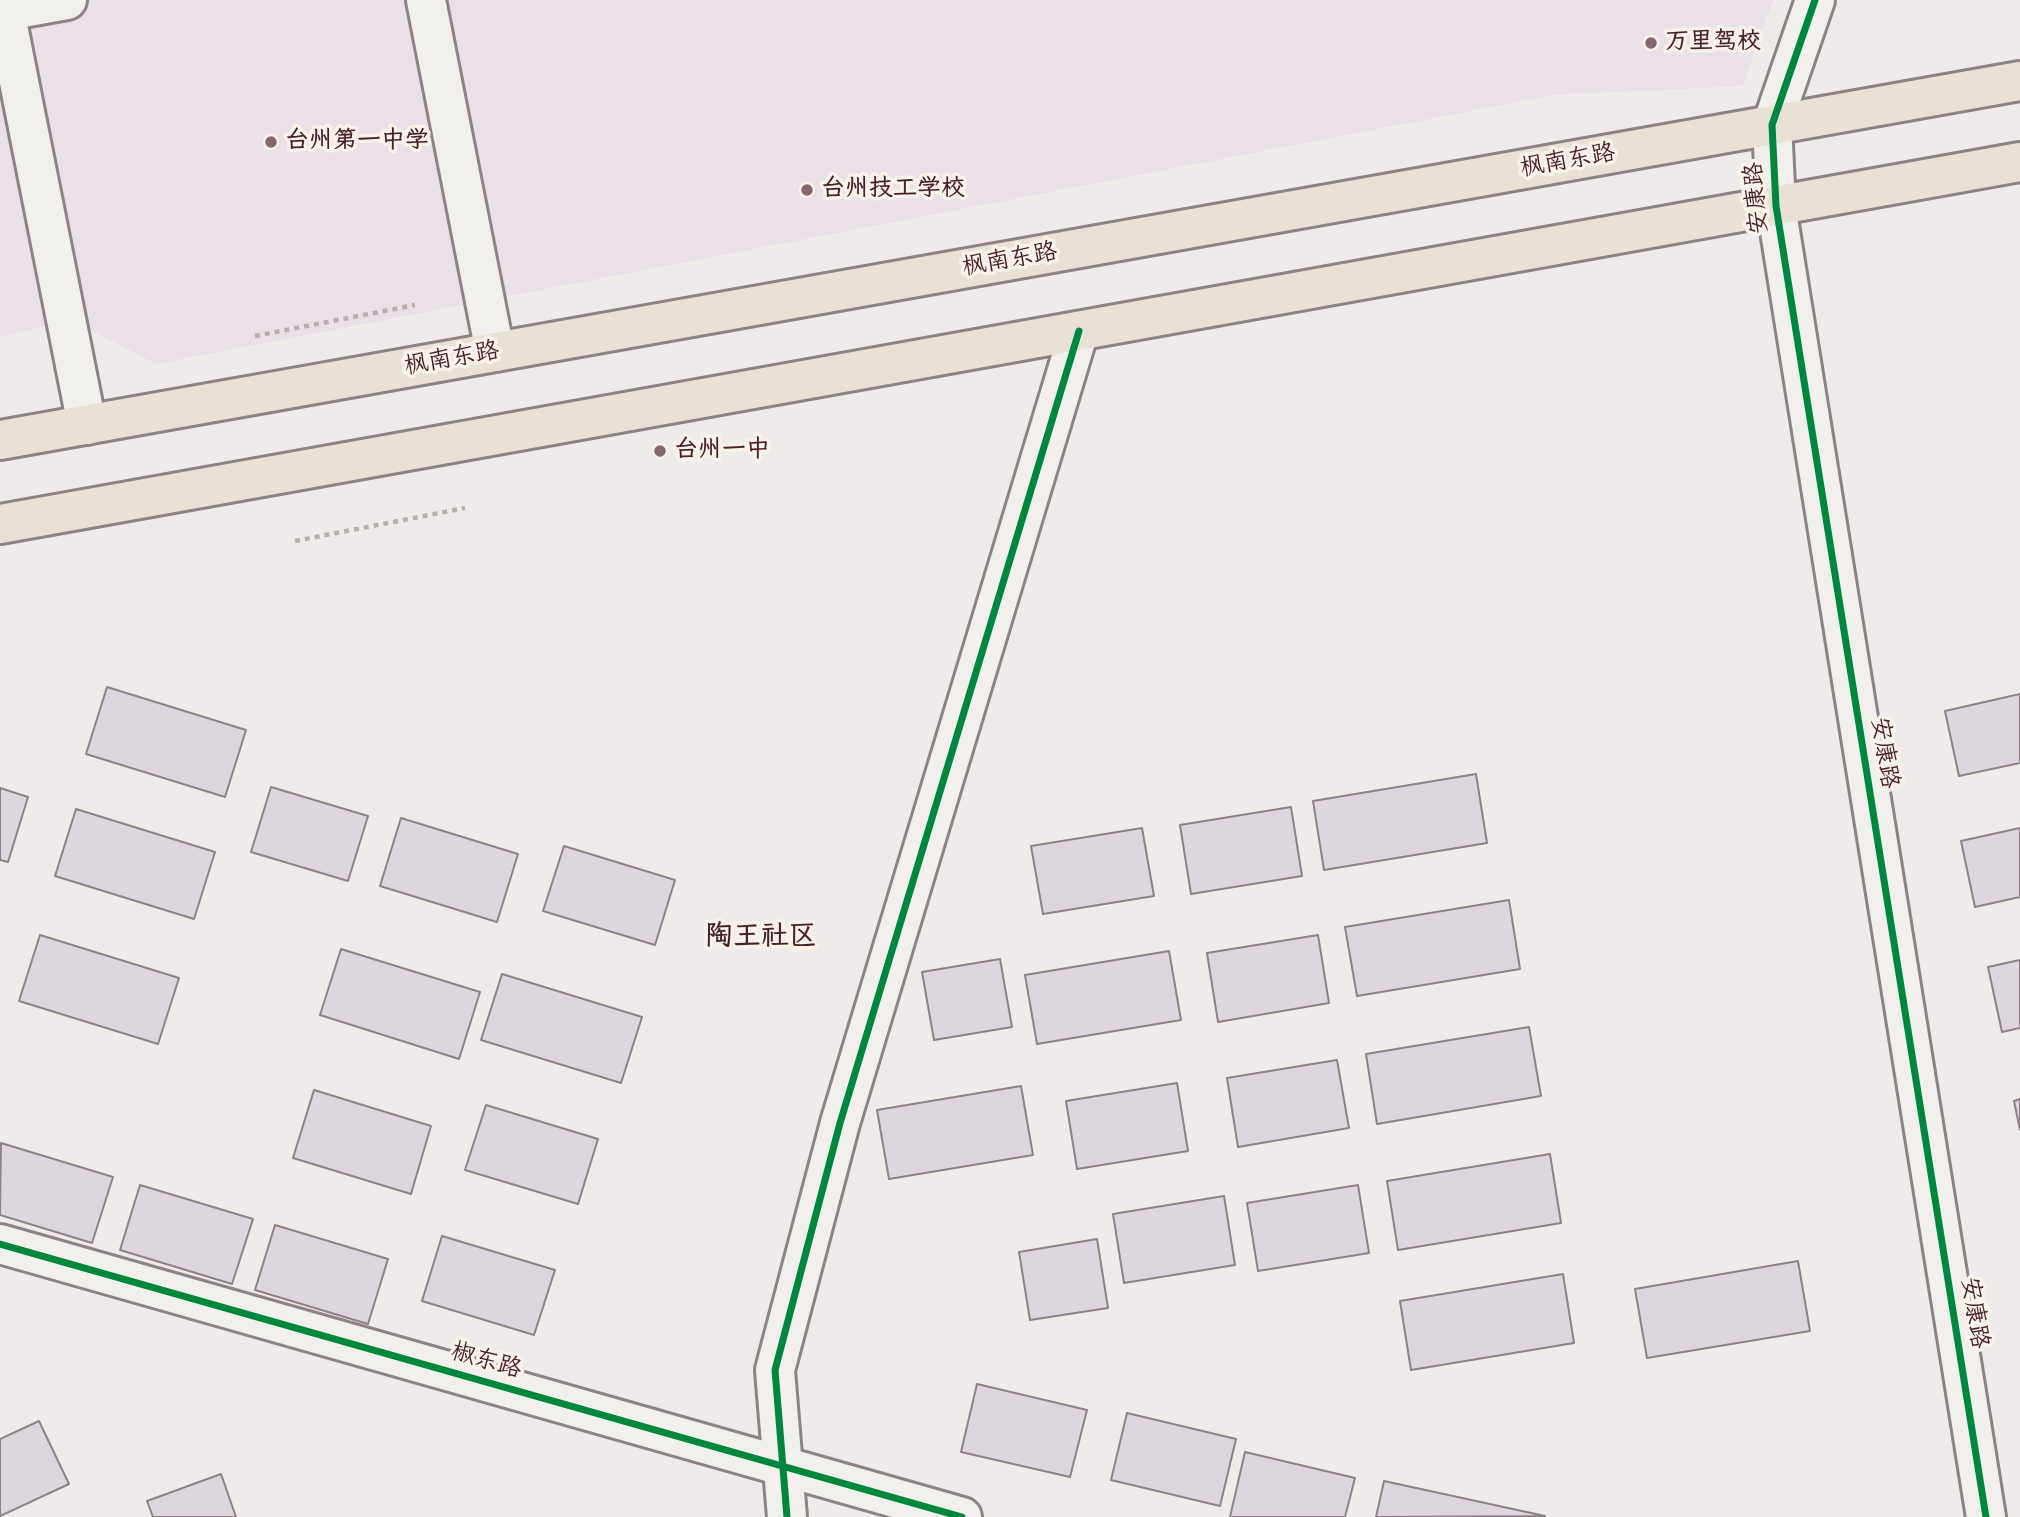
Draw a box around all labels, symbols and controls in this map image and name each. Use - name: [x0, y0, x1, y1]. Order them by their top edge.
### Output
- place label: 万里驾校: [1665, 29, 1761, 57]
- marker: 万里驾校: [1643, 35, 1659, 51]
- place label: 台州第一中学: [285, 128, 429, 156]
- marker: 台州第一中学: [263, 134, 279, 150]
- street label: 枫南东路: [1518, 139, 1618, 185]
- street label: 安康路: [1741, 161, 1775, 235]
- place label: 台州技工学校: [821, 176, 965, 204]
- marker: 台州技工学校: [799, 182, 815, 198]
- street label: 枫南东路: [960, 238, 1060, 284]
- street label: 枫南东路: [402, 337, 502, 383]
- place label: 台州一中: [674, 437, 770, 465]
- marker: 台州一中: [652, 443, 668, 459]
- street label: 安康路: [1863, 715, 1903, 791]
- district label: 陶王社区: [705, 921, 817, 955]
- street label: 安康路: [1953, 1275, 1993, 1351]
- street label: 椒东路: [447, 1338, 525, 1386]

